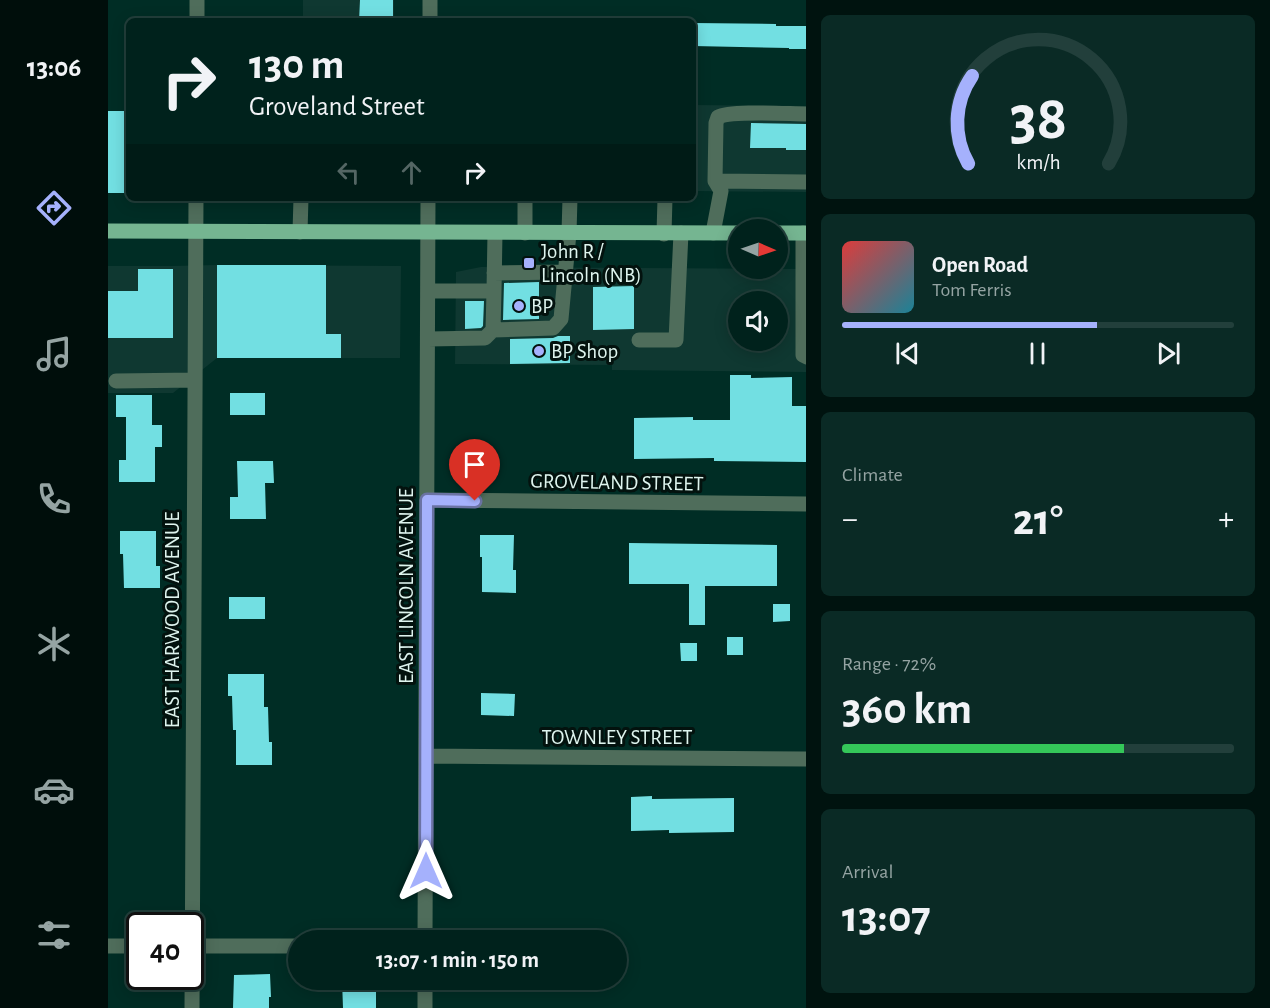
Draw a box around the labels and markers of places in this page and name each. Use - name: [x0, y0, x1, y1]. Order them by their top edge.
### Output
- place label: John R / Lincoln (NB): [541, 241, 642, 286]
- marker: John R / Lincoln (NB): [522, 256, 536, 270]
- place label: BP: [531, 296, 553, 317]
- marker: BP: [512, 299, 526, 313]
- place label: BP Shop: [551, 341, 618, 362]
- marker: BP Shop: [532, 344, 546, 358]
- pin: [449, 439, 500, 501]

